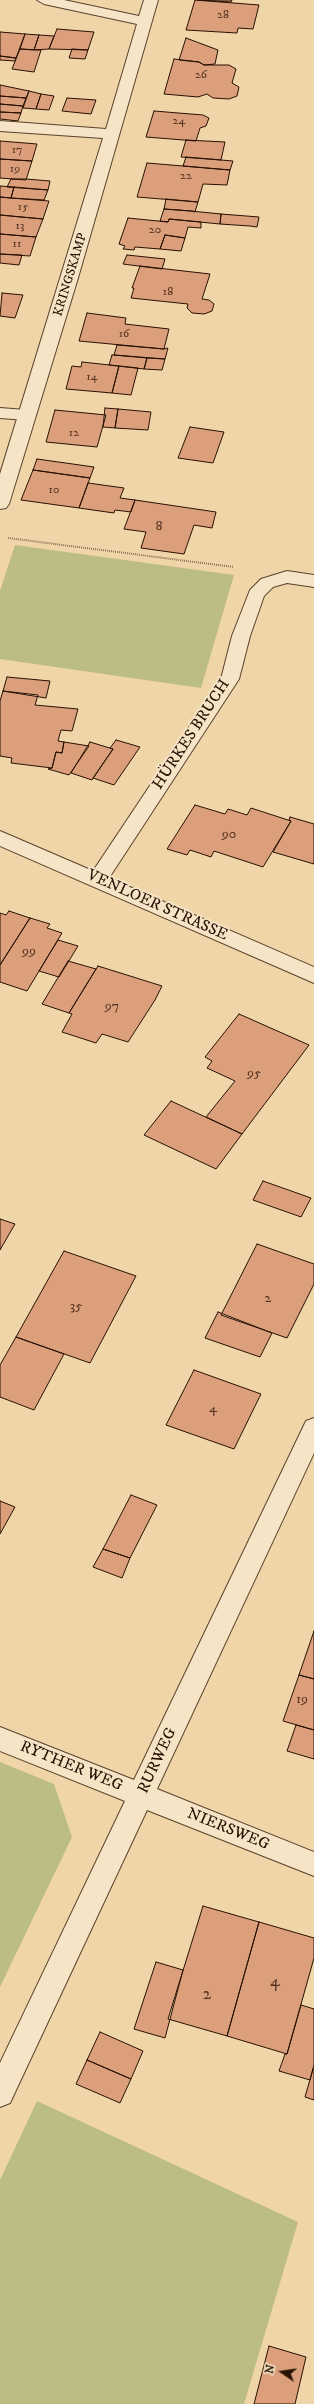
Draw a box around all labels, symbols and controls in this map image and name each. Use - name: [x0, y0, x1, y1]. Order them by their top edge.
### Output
- house number: 28: [217, 9, 229, 23]
- house number: 26: [195, 69, 207, 83]
- house number: 24: [173, 115, 185, 129]
- house number: 17: [12, 144, 22, 158]
- house number: 19: [10, 163, 20, 177]
- house number: 22: [180, 170, 192, 184]
- house number: 15: [18, 201, 28, 215]
- house number: 13: [16, 220, 24, 234]
- house number: 20: [149, 224, 161, 238]
- street label: KRINGSKAMP: [51, 231, 91, 319]
- house number: 11: [13, 238, 21, 252]
- house number: 18: [163, 286, 173, 300]
- house number: 16: [119, 328, 129, 342]
- house number: 14: [86, 371, 98, 385]
- house number: 12: [69, 427, 79, 441]
- house number: 10: [49, 484, 59, 498]
- house number: 8: [155, 519, 163, 535]
- street label: HÜRKES BRUCH: [149, 676, 235, 794]
- house number: 90: [222, 827, 236, 843]
- street label: VENLOER STRASSE: [84, 866, 230, 946]
- house number: 99: [22, 944, 36, 960]
- house number: 97: [105, 999, 119, 1015]
- house number: 95: [247, 1066, 261, 1082]
- house number: 2: [265, 1291, 271, 1307]
- house number: 35: [70, 1299, 82, 1315]
- house number: 4: [209, 1401, 217, 1417]
- house number: 19: [296, 1692, 308, 1708]
- street label: RURWEG: [134, 1725, 182, 1797]
- street label: RYTHER WEG: [17, 1738, 125, 1796]
- street label: NIERSWEG: [184, 1805, 272, 1855]
- house number: 4: [270, 1972, 280, 1992]
- house number: 2: [203, 1985, 211, 2005]
- north arrow: [262, 2352, 302, 2392]
- text: N: [262, 2363, 278, 2375]

